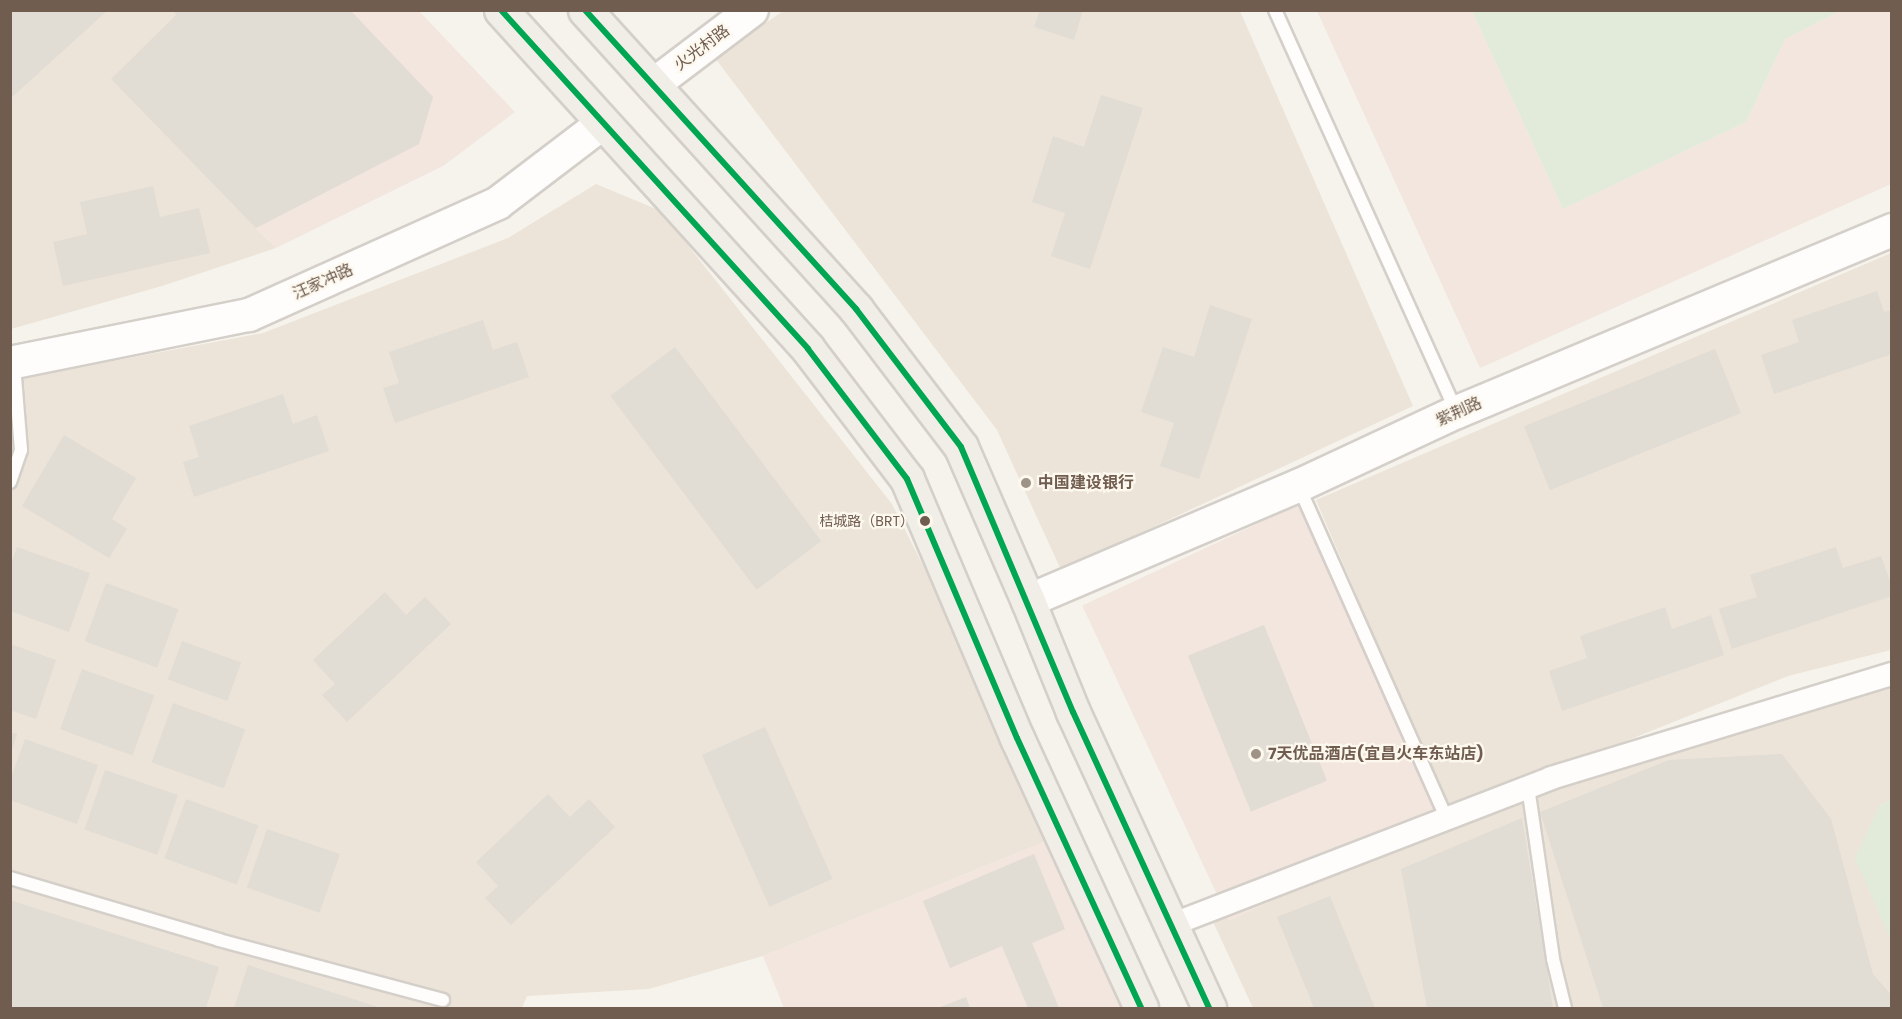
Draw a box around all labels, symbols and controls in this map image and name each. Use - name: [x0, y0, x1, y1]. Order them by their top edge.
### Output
- street label: 火光村路: [671, 21, 733, 75]
- street label: 汪家冲路: [290, 260, 356, 304]
- street label: 紫荆路: [1433, 393, 1485, 431]
- place label: 中国建设银行: [1038, 473, 1134, 493]
- marker: 中国建设银行: [1019, 476, 1033, 490]
- place label: 桔城路（BRT）: [819, 513, 914, 529]
- marker: 桔城路（BRT）: [919, 515, 931, 527]
- place label: 7天优品酒店(宜昌火车东站店): [1268, 744, 1484, 764]
- marker: 7天优品酒店(宜昌火车东站店): [1249, 747, 1263, 761]

